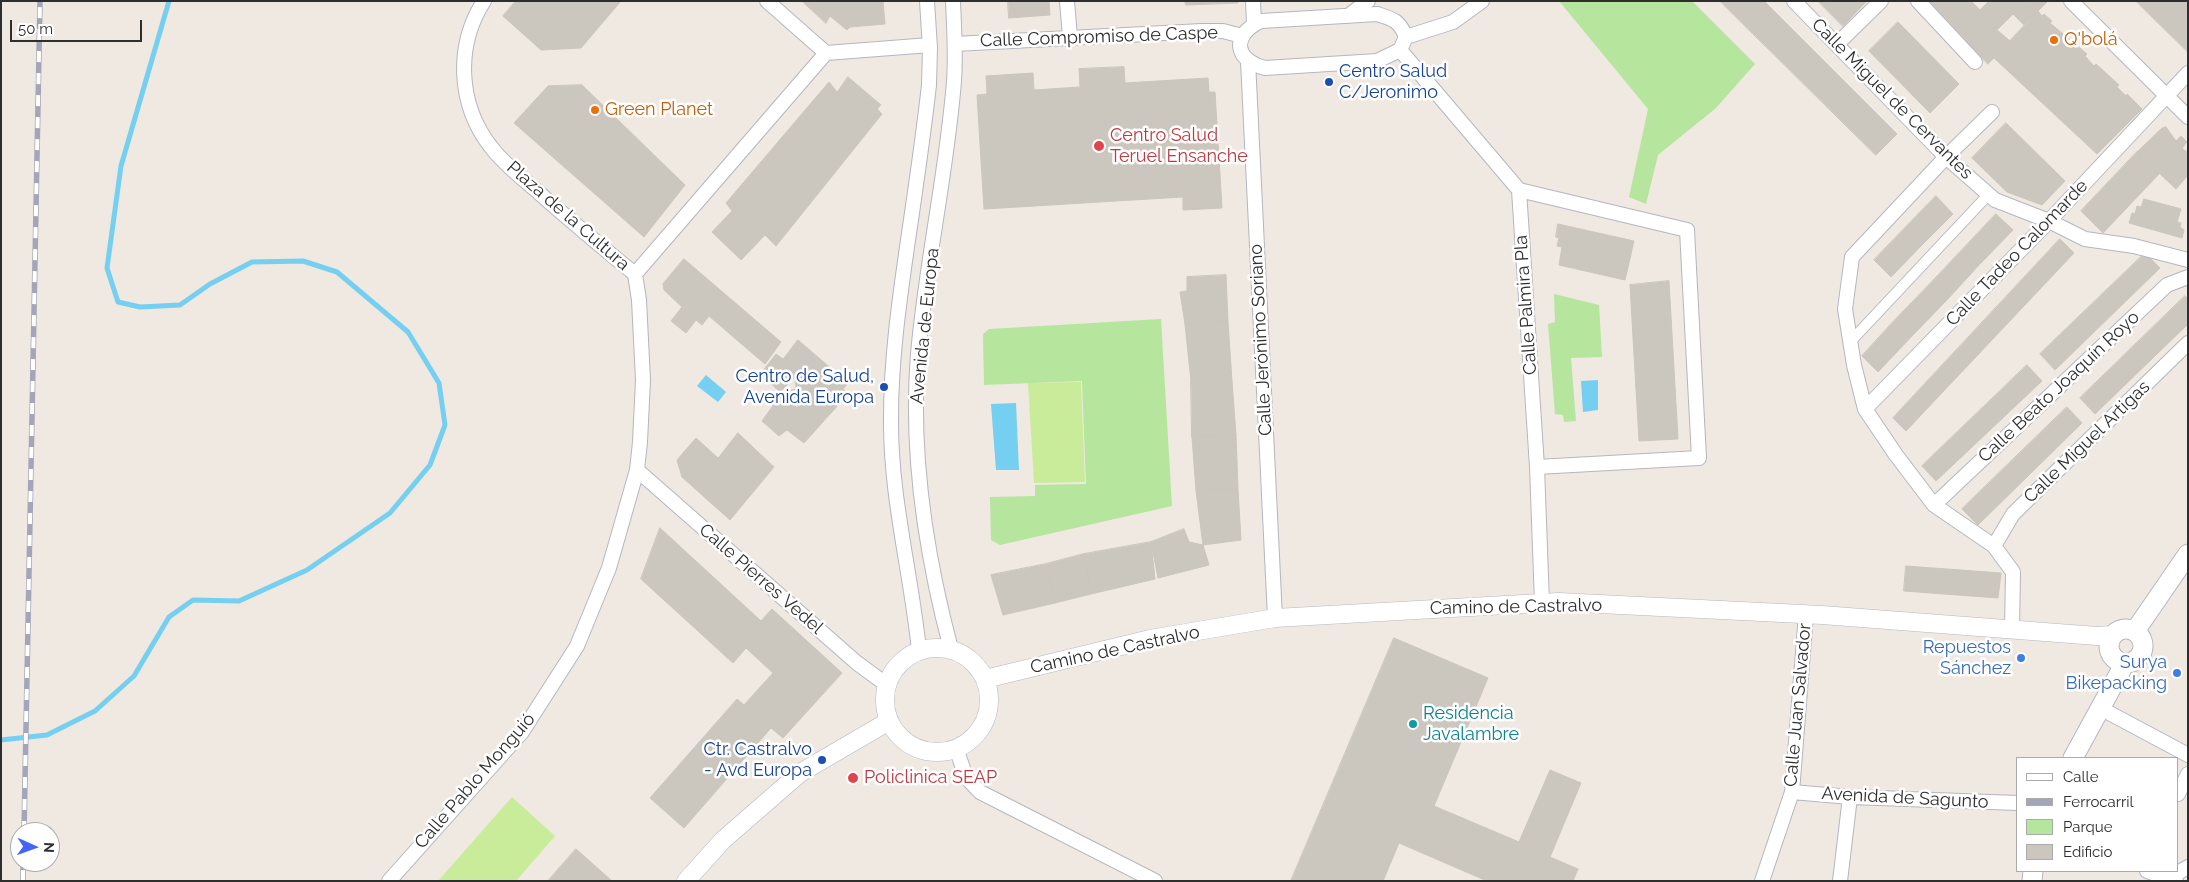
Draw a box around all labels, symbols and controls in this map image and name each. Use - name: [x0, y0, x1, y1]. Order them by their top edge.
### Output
- scale bar: [12, 10, 145, 42]
- street label: Calle Miguel de Cervantes: [1807, 14, 1977, 184]
- text: 50 m: [18, 20, 53, 38]
- street label: Calle Compromiso de Caspe: [980, 22, 1218, 52]
- place label: Q'bolá: [2064, 29, 2118, 51]
- marker: Q'bolá: [2048, 34, 2060, 46]
- place label: Centro Salud C/Jeronimo: [1339, 61, 1447, 104]
- marker: Centro Salud C/Jeronimo: [1323, 76, 1335, 88]
- place label: Green Planet: [605, 99, 713, 121]
- marker: Green Planet: [589, 104, 601, 116]
- place label: Centro Salud Teruel Ensanche: [1110, 125, 1248, 168]
- marker: Centro Salud Teruel Ensanche: [1092, 139, 1106, 153]
- street label: Plaza de la Cultura: [502, 157, 634, 275]
- street label: Calle Tadeo Calomarde: [1941, 175, 2093, 331]
- street label: Calle Palmira Pla: [1510, 234, 1542, 376]
- street label: Calle Jerónimo Soriano: [1245, 244, 1277, 436]
- street label: Avenida de Europa: [906, 247, 944, 405]
- street label: Calle Beato Joaquín Royo: [1974, 307, 2144, 467]
- place label: Centro de Salud, Avenida Europa: [735, 366, 874, 408]
- street label: Calle Miguel Artigas: [2020, 376, 2154, 508]
- marker: Centro de Salud, Avenida Europa: [878, 381, 890, 393]
- street label: Calle Pierres Vedel: [695, 519, 827, 639]
- street label: Camino de Castralvo: [1430, 595, 1602, 619]
- street label: Camino de Castralvo: [1028, 622, 1202, 678]
- street label: Calle Juan Salvador: [1780, 622, 1816, 788]
- place label: Repuestos Sánchez: [1923, 637, 2011, 680]
- marker: Repuestos Sánchez: [2015, 652, 2027, 664]
- place label: Surya Bikepacking: [2066, 652, 2167, 694]
- marker: Surya Bikepacking: [2171, 667, 2183, 679]
- place label: Residencia Javalambre: [1423, 703, 1519, 746]
- street label: Calle Pablo Monguió: [410, 709, 540, 853]
- marker: Residencia Javalambre: [1407, 718, 1419, 730]
- place label: Ctr. Castralvo - Avd Europa: [704, 739, 812, 782]
- marker: Ctr. Castralvo - Avd Europa: [816, 754, 828, 766]
- legend: [2016, 757, 2179, 872]
- place label: Policlinica SEAP: [864, 767, 997, 789]
- text: Calle: [2063, 768, 2098, 786]
- marker: Policlinica SEAP: [846, 771, 860, 785]
- street label: Avenida de Sagunto: [1821, 783, 1989, 813]
- text: Ferrocarril: [2063, 793, 2134, 811]
- text: Parque: [2063, 818, 2112, 836]
- north arrow: [10, 822, 60, 872]
- text: N: [41, 842, 57, 853]
- text: Edificio: [2063, 843, 2113, 861]

